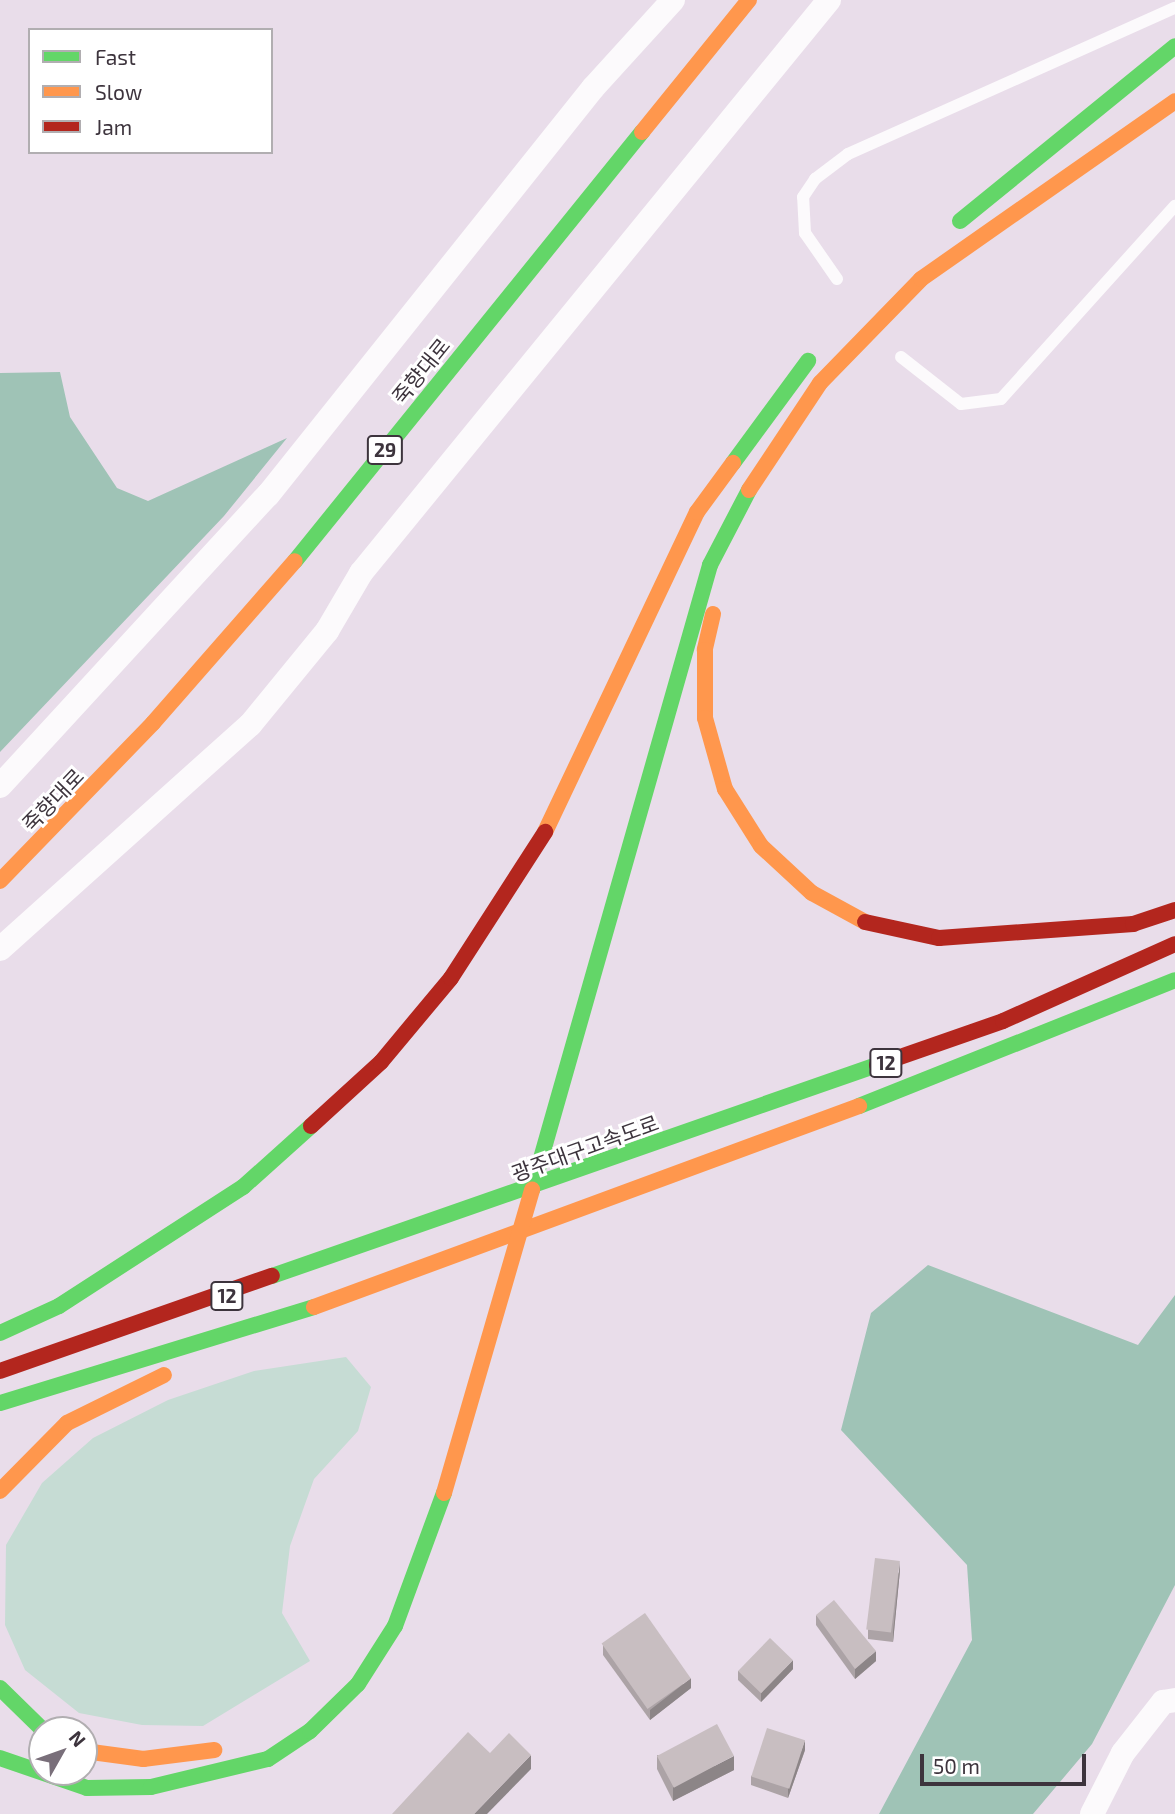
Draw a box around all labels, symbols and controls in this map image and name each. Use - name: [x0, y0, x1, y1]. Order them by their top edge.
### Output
- legend: [28, 28, 273, 154]
- text: Fast: [95, 44, 136, 69]
- text: Slow: [95, 79, 142, 104]
- text: Jam: [95, 114, 132, 139]
- street label: 죽향대로: [387, 333, 455, 409]
- road number: 29: [366, 435, 404, 466]
- street label: 죽향대로: [17, 763, 89, 837]
- road number: 12: [868, 1048, 903, 1078]
- street label: 광주대구고속도로: [508, 1110, 662, 1186]
- road number: 12: [210, 1280, 244, 1312]
- north arrow: [28, 1716, 98, 1786]
- text: N: [65, 1726, 91, 1751]
- scale bar: [923, 1741, 1089, 1785]
- text: 50 m: [933, 1753, 980, 1778]

